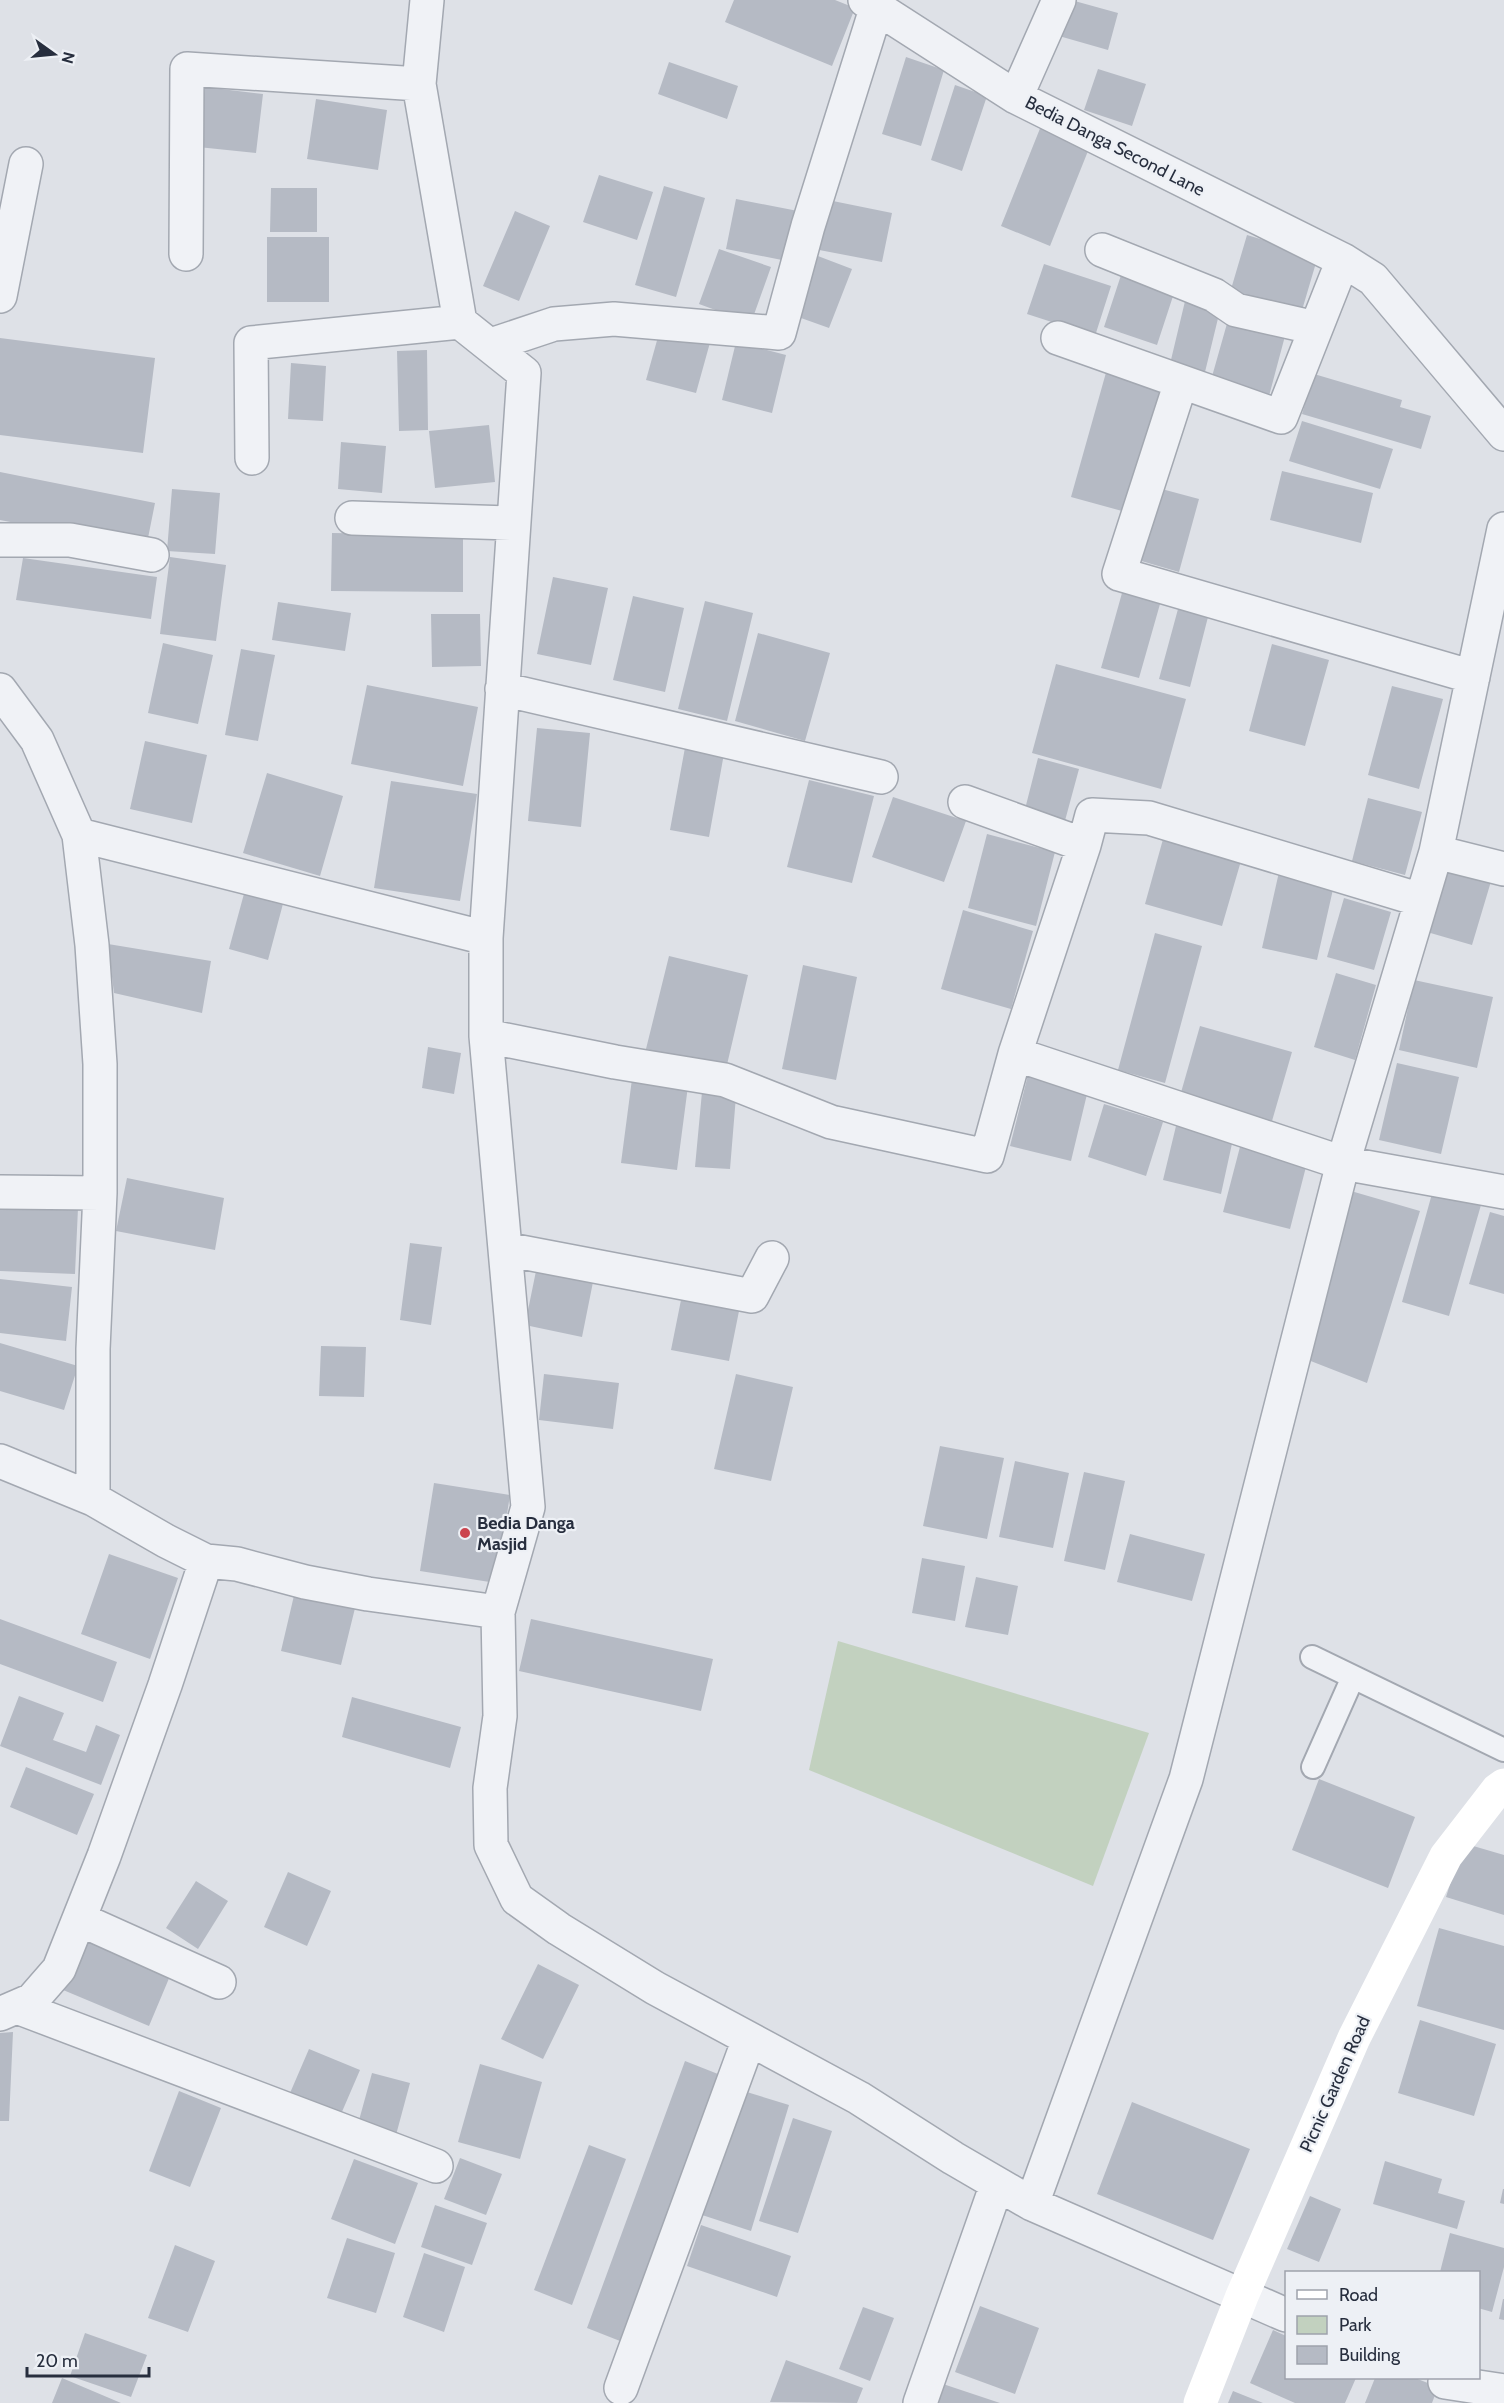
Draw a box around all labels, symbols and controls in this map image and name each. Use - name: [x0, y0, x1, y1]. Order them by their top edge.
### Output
- north arrow: [24, 24, 84, 84]
- text: N: [57, 50, 79, 66]
- street label: Bedia Danga Second Lane: [1022, 91, 1208, 201]
- place label: Bedia Danga Masjid: [477, 1512, 575, 1555]
- marker: Bedia Danga Masjid: [458, 1526, 472, 1540]
- street label: Picnic Garden Road: [1295, 2012, 1375, 2156]
- legend: [1285, 2271, 1480, 2379]
- text: Road: [1339, 2284, 1378, 2306]
- text: Park: [1339, 2314, 1372, 2336]
- scale bar: [27, 2340, 148, 2378]
- text: Building: [1339, 2344, 1401, 2366]
- text: 20 m: [36, 2350, 78, 2372]

